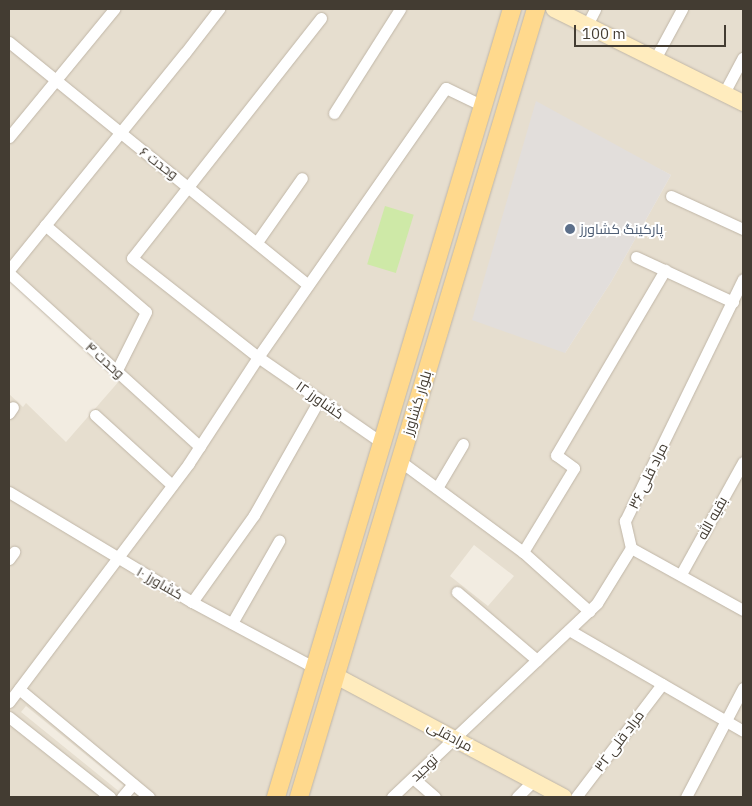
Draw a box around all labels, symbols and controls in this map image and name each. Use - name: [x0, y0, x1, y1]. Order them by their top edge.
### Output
- scale bar: [577, 15, 730, 47]
- text: 100 m: [582, 24, 626, 43]
- street label: وحدت ۶: [136, 143, 182, 183]
- place label: پارکینگ کشاورز: [580, 221, 663, 237]
- marker: پارکینگ کشاورز: [564, 223, 576, 235]
- street label: وحدت ۴: [82, 338, 128, 382]
- street label: بلوار کشاورز: [399, 369, 435, 437]
- street label: کشاورز ۱۲: [293, 377, 347, 423]
- street label: مراد قلی ۳۶: [625, 440, 671, 512]
- street label: بقیه الله: [693, 493, 731, 543]
- street label: کشاورز ۱۰: [134, 563, 186, 603]
- street label: مراد قلی ۳۲: [591, 707, 647, 775]
- street label: مرادقلی: [424, 717, 476, 755]
- street label: توحید: [407, 751, 441, 785]

